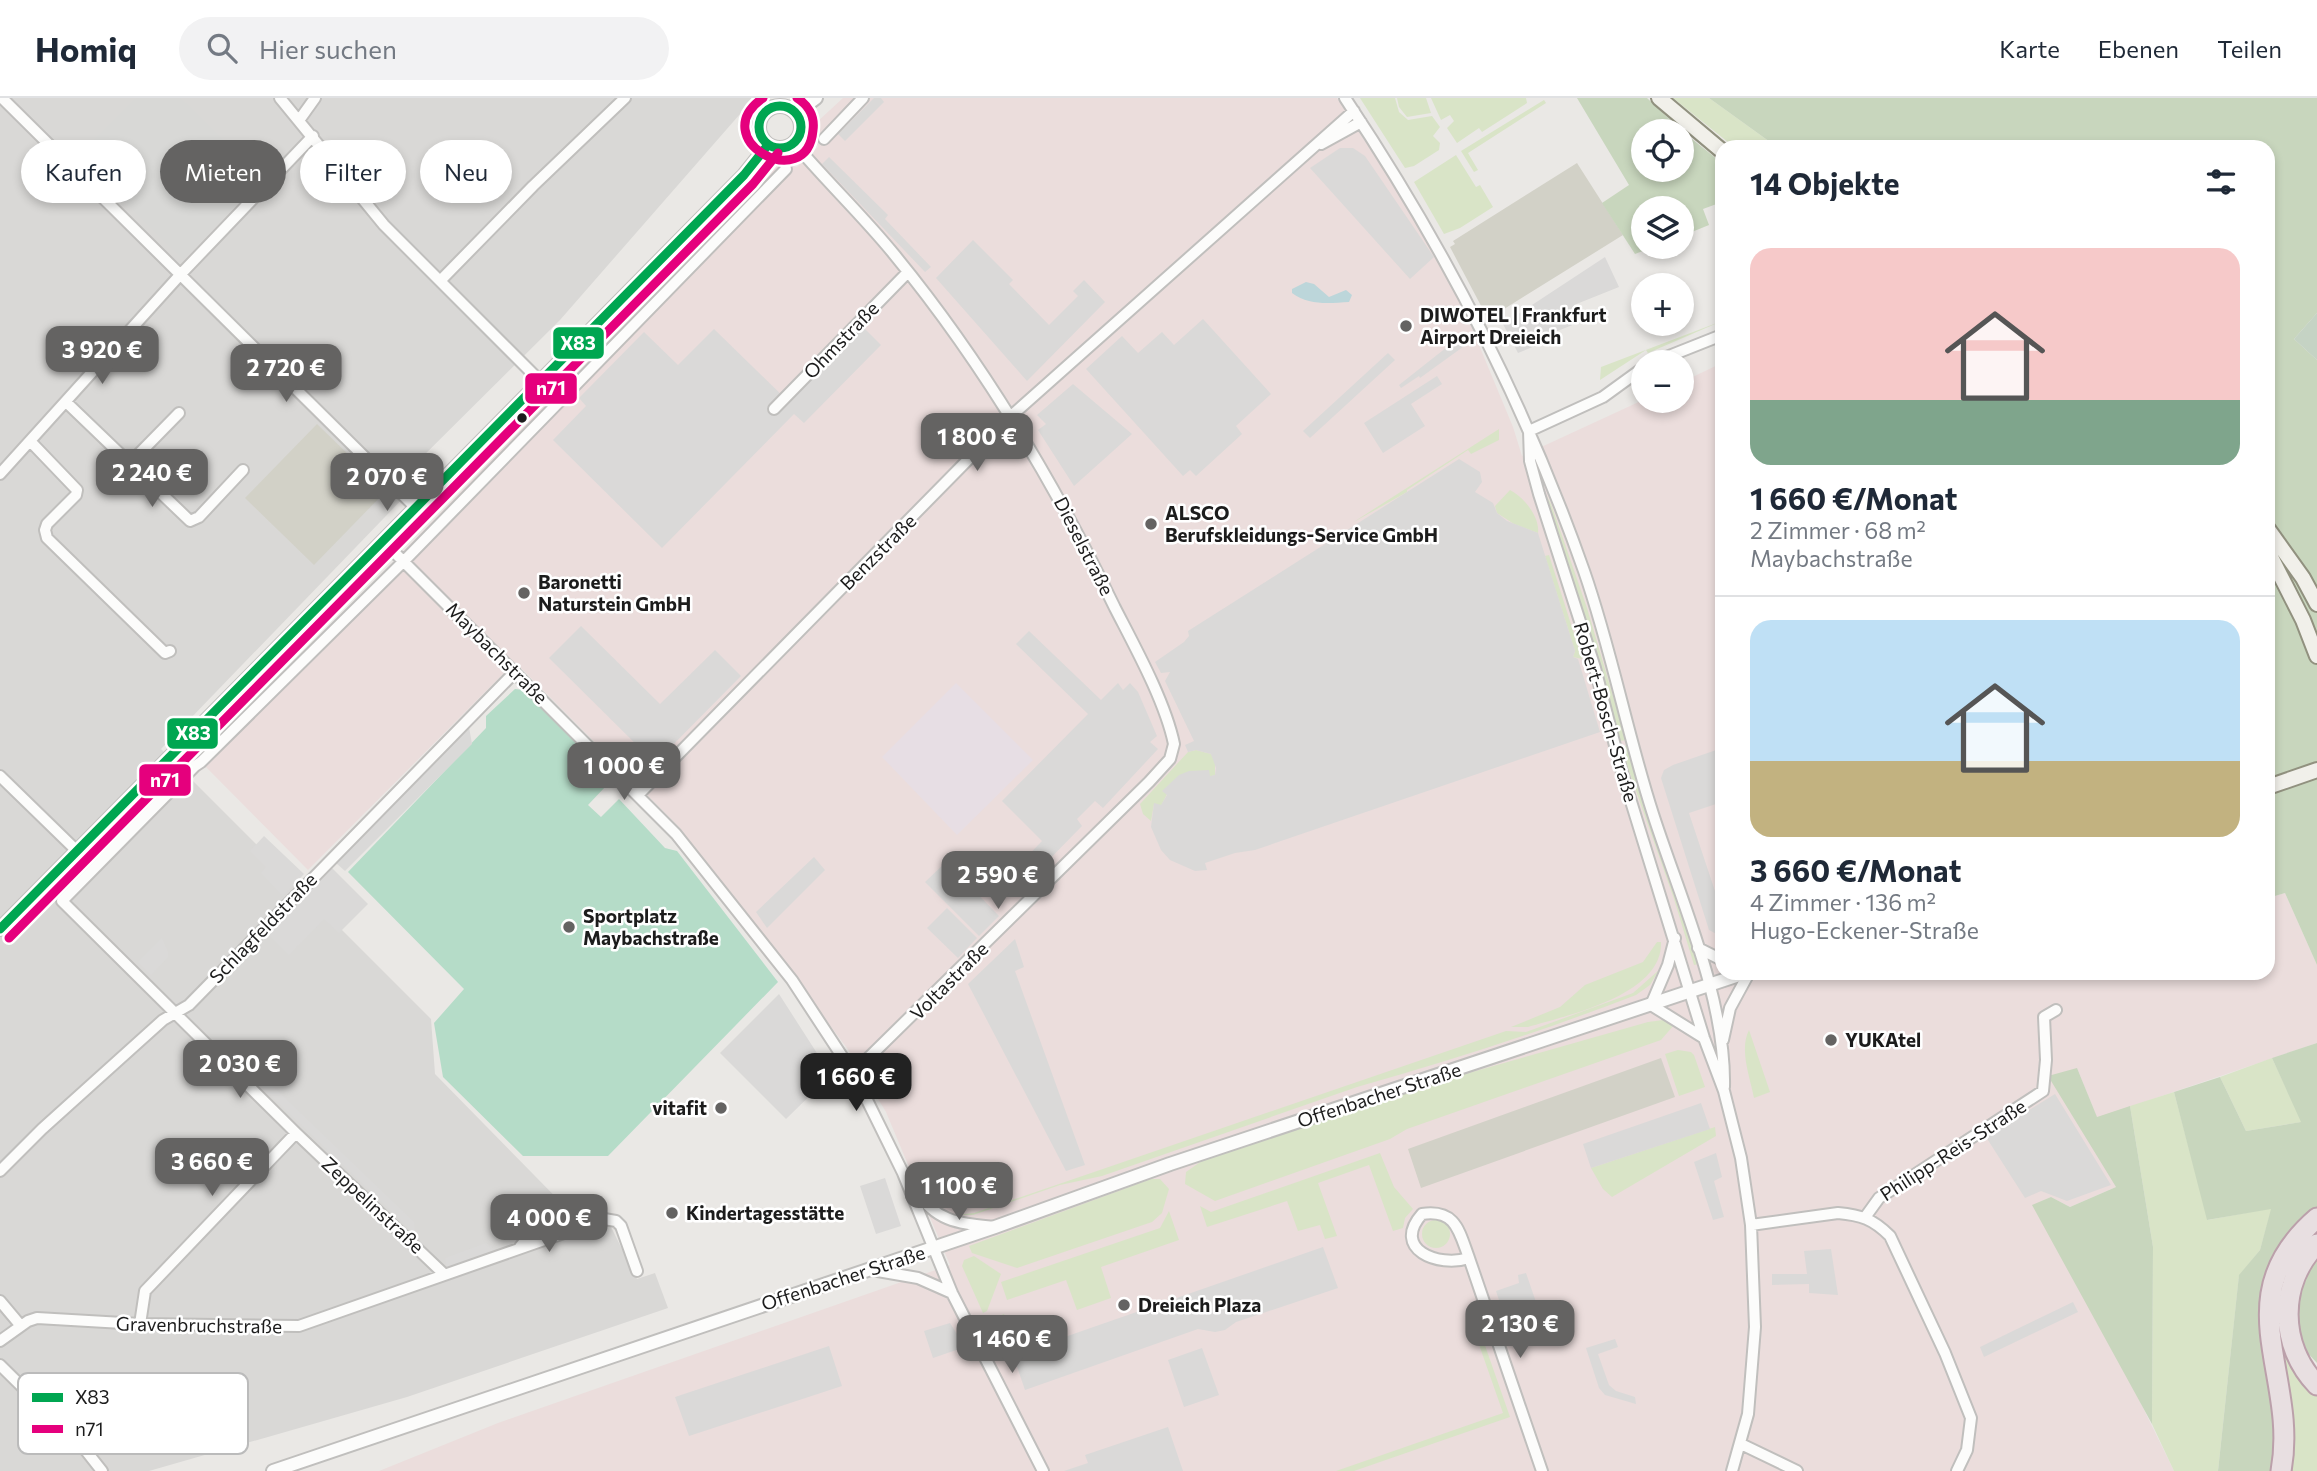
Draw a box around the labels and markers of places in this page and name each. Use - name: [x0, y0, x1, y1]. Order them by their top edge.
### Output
- place label: DIWOTEL | Frankfurt Airport Dreieich: [1420, 303, 1607, 348]
- marker: DIWOTEL | Frankfurt Airport Dreieich: [1398, 318, 1414, 334]
- pin: 3 920 €: [37, 327, 167, 386]
- pin: 2 720 €: [221, 344, 351, 404]
- unlabelled marker: [515, 411, 529, 425]
- pin: 1 800 €: [912, 414, 1042, 473]
- pin: 2 240 €: [87, 450, 217, 509]
- pin: 2 070 €: [322, 454, 452, 513]
- place label: ALSCO Berufskleidungs-Service GmbH: [1165, 501, 1438, 546]
- marker: ALSCO Berufskleidungs-Service GmbH: [1143, 516, 1159, 532]
- place label: Baronetti Naturstein GmbH: [538, 570, 691, 615]
- marker: Baronetti Naturstein GmbH: [516, 585, 532, 601]
- pin: 1 000 €: [559, 742, 689, 802]
- pin: 2 590 €: [933, 852, 1063, 911]
- place label: Sportplatz Maybachstraße: [583, 904, 719, 949]
- marker: Sportplatz Maybachstraße: [561, 919, 577, 935]
- place label: YUKAtel: [1845, 1028, 1921, 1051]
- marker: YUKAtel: [1823, 1032, 1839, 1048]
- pin: 2 030 €: [175, 1040, 305, 1100]
- pin: 1 660 €: [791, 1054, 921, 1113]
- place label: vitafit: [652, 1096, 707, 1119]
- marker: vitafit: [713, 1100, 729, 1116]
- pin: 3 660 €: [147, 1138, 277, 1198]
- pin: 1 100 €: [894, 1162, 1024, 1222]
- pin: 4 000 €: [484, 1194, 614, 1254]
- place label: Kindertagesstätte: [686, 1201, 844, 1224]
- marker: Kindertagesstätte: [664, 1205, 680, 1221]
- place label: Dreieich Plaza: [1138, 1293, 1261, 1316]
- marker: Dreieich Plaza: [1116, 1297, 1132, 1313]
- pin: 2 130 €: [1455, 1300, 1585, 1360]
- pin: 1 460 €: [947, 1316, 1077, 1375]

